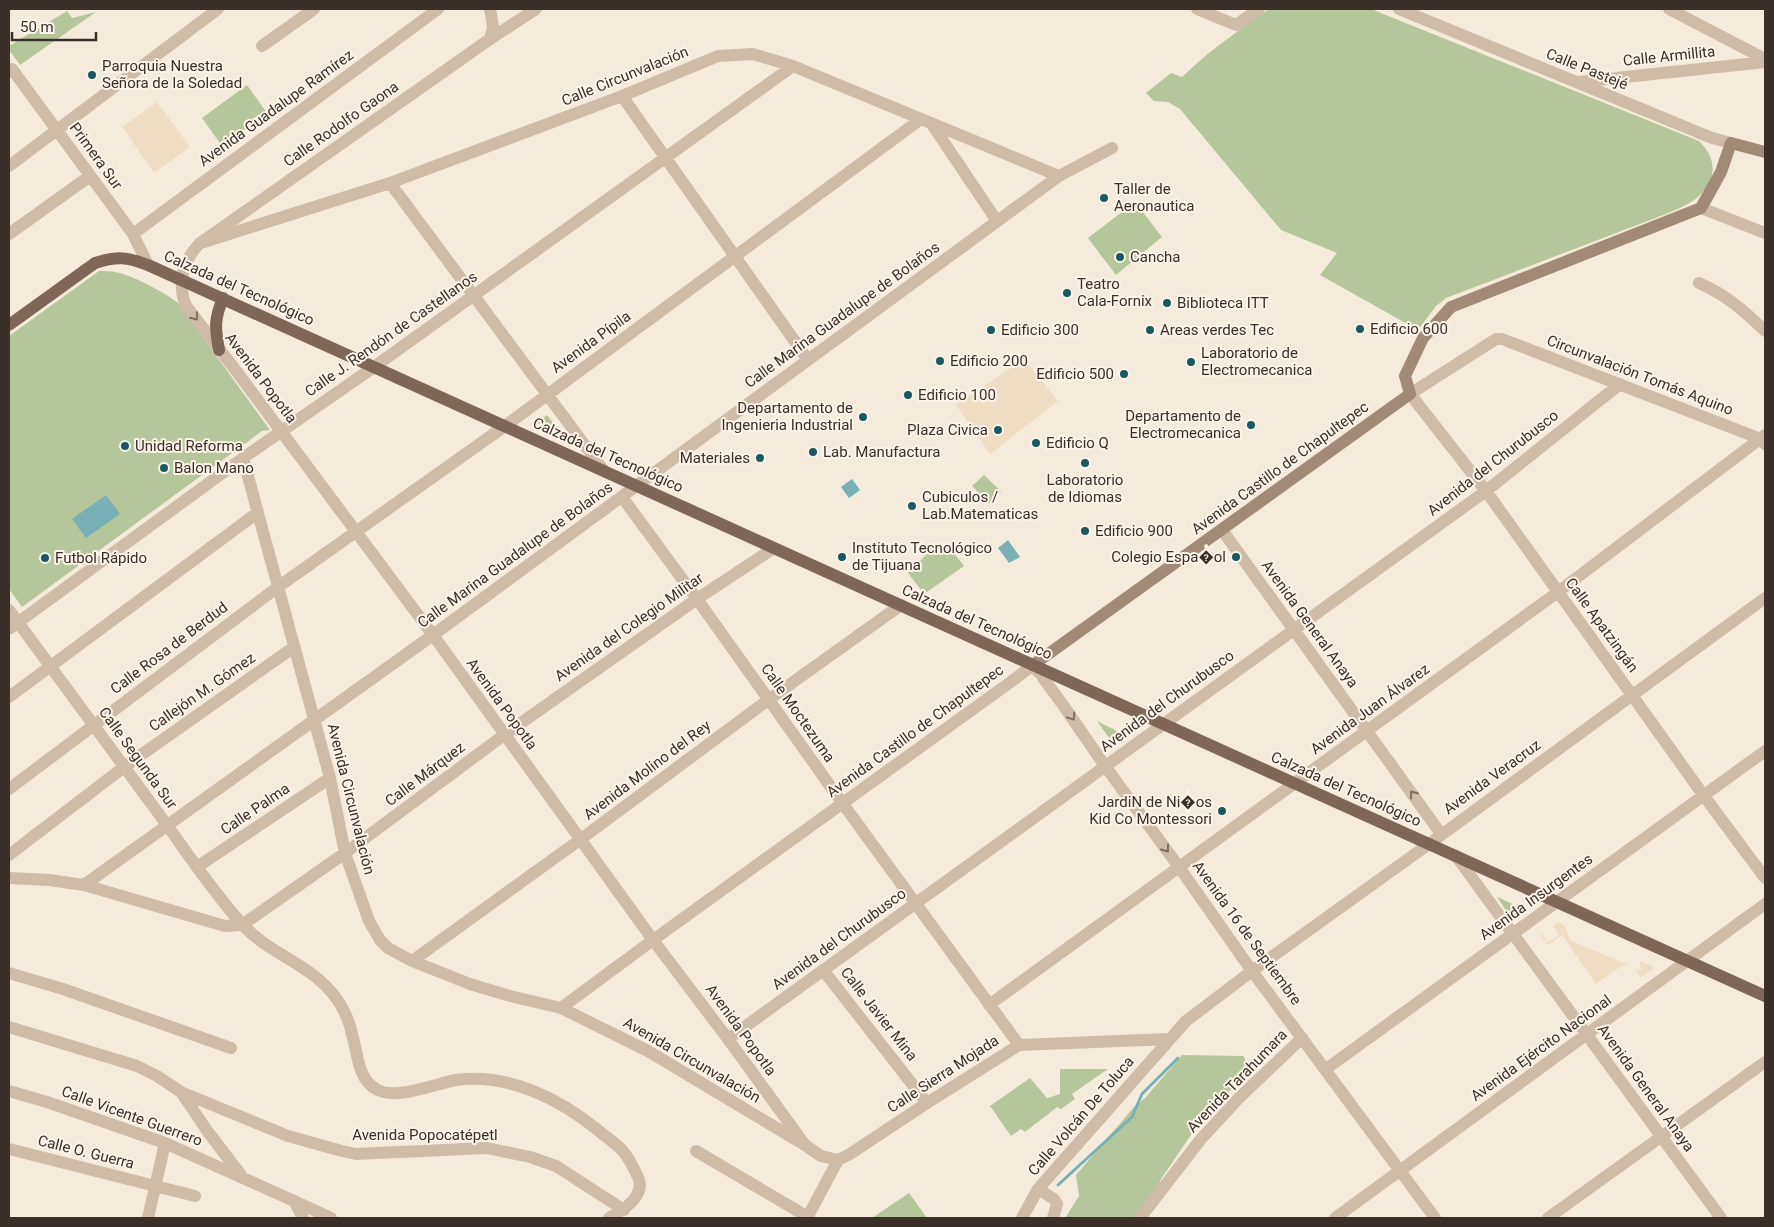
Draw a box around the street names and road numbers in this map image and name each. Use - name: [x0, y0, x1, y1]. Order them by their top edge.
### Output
- street label: Calle Circunvalación: [559, 42, 691, 110]
- street label: Calle Armillita: [1622, 42, 1716, 70]
- street label: Calle Pastejé: [1543, 44, 1631, 94]
- street label: Avenida Guadalupe Ramírez: [195, 46, 357, 170]
- street label: Calle Rodolfo Gaona: [280, 78, 402, 170]
- street label: Primera Sur: [66, 119, 126, 193]
- street label: Calle Marina Guadalupe de Bolaños: [741, 238, 943, 392]
- street label: Calzada del Tecnológico: [161, 247, 317, 329]
- street label: Calle J. Rendón de Castellanos: [301, 268, 481, 400]
- street label: Avenida Pípila: [548, 307, 634, 377]
- street label: Avenida Popotla: [221, 329, 301, 427]
- street label: Circunvalación Tomás Aquino: [1544, 331, 1736, 419]
- street label: Avenida Castillo de Chapultepec: [1188, 398, 1372, 538]
- street label: Avenida del Churubusco: [1424, 406, 1562, 520]
- street label: Calzada del Tecnológico: [530, 414, 686, 496]
- street label: Calle Marina Guadalupe de Bolaños: [414, 478, 616, 632]
- street label: Avenida General Anaya: [1258, 557, 1362, 691]
- street label: Avenida del Colegio Militar: [551, 569, 707, 685]
- street label: Calle Apatzingán: [1562, 574, 1642, 676]
- street label: Calzada del Tecnológico: [899, 581, 1055, 663]
- street label: Calle Rosa de Berdud: [107, 598, 231, 698]
- street label: Avenida del Churubusco: [1097, 646, 1237, 756]
- street label: Callejón M. Gómez: [145, 649, 259, 735]
- street label: Avenida Popotla: [463, 655, 541, 753]
- street label: Calle Moctezuma: [757, 660, 839, 766]
- street label: Avenida Juan Álvarez: [1307, 660, 1433, 758]
- street label: Avenida Castillo de Chapultepec: [823, 661, 1007, 801]
- street label: Calle Segunda Sur: [95, 704, 181, 812]
- street label: Avenida Molino del Rey: [580, 716, 714, 824]
- street label: Avenida Circunvalación: [324, 722, 378, 876]
- street label: Avenida Veracruz: [1440, 736, 1544, 818]
- street label: Calle Márquez: [382, 738, 468, 810]
- street label: Calzada del Tecnológico: [1268, 748, 1424, 830]
- street label: Calle Palma: [217, 779, 293, 839]
- street label: Avenida Insurgentes: [1476, 850, 1596, 944]
- street label: Avenida 16 de Septiembre: [1189, 857, 1305, 1009]
- street label: Avenida del Churubusco: [769, 884, 909, 994]
- street label: Calle Javier Mina: [837, 964, 921, 1064]
- street label: Avenida Popotla: [702, 981, 780, 1079]
- street label: Avenida Ejército Nacional: [1467, 991, 1615, 1105]
- street label: Avenida Circunvalación: [620, 1013, 764, 1107]
- street label: Avenida General Anaya: [1594, 1021, 1698, 1155]
- street label: Avenida Tarahumara: [1183, 1026, 1291, 1136]
- street label: Calle Sierra Mojada: [884, 1031, 1002, 1117]
- street label: Calle Volcán De Toluca: [1024, 1053, 1138, 1179]
- street label: Calle Vicente Guerrero: [59, 1082, 205, 1150]
- street label: Avenida Popocatépetl: [352, 1126, 498, 1144]
- street label: Calle O. Guerra: [36, 1131, 136, 1173]

